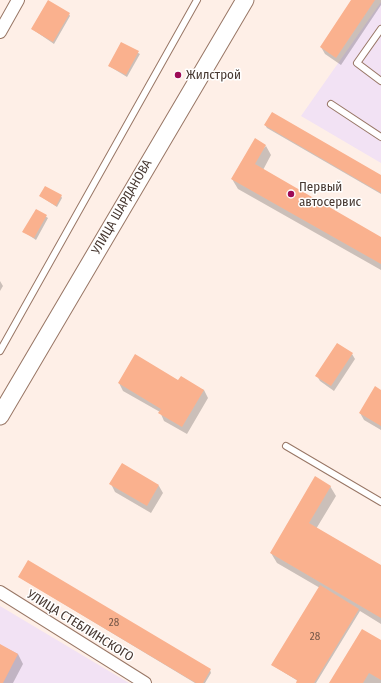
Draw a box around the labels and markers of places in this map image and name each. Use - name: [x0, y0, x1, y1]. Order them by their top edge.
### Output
- place label: Жилстрой: [186, 67, 241, 83]
- marker: Жилстрой: [173, 70, 183, 80]
- place label: Первый автосервис: [299, 179, 361, 210]
- marker: Первый автосервис: [286, 189, 296, 199]

